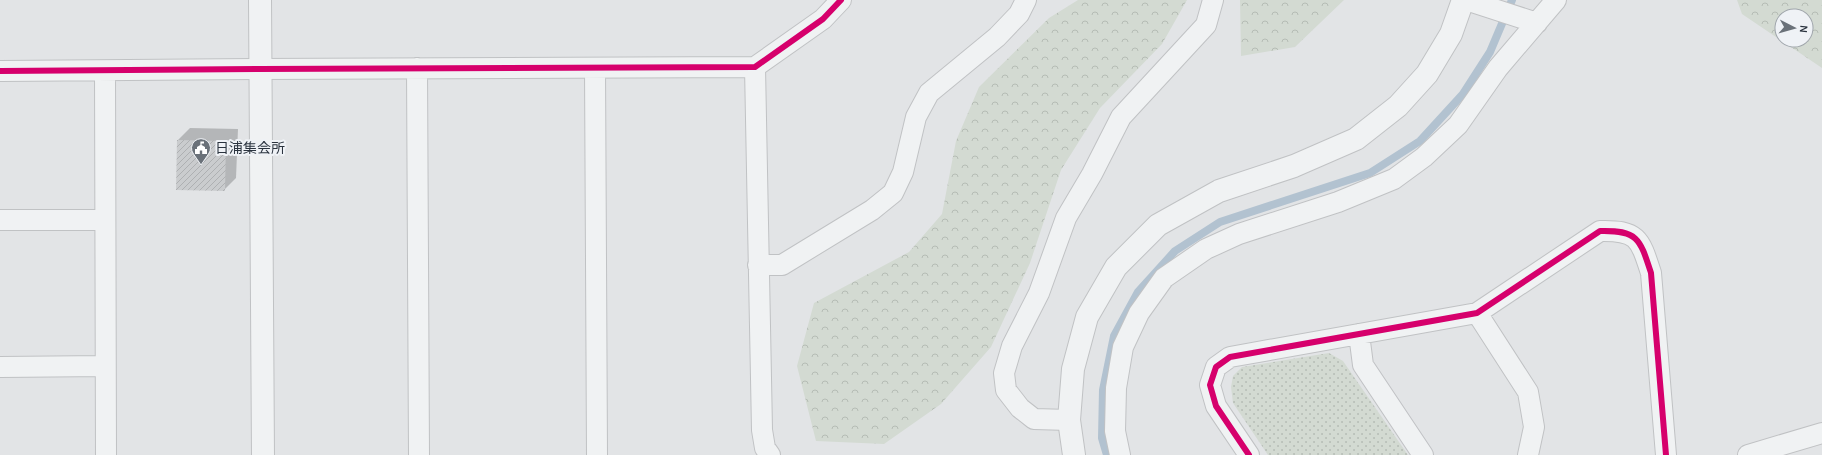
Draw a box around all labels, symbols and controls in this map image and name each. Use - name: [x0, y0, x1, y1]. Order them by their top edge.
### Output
- north arrow: [1774, 8, 1814, 48]
- text: N: [1797, 24, 1810, 34]
- public building icon: 日浦集会所: [190, 137, 212, 165]
- place label: 日浦集会所: [215, 140, 285, 157]

